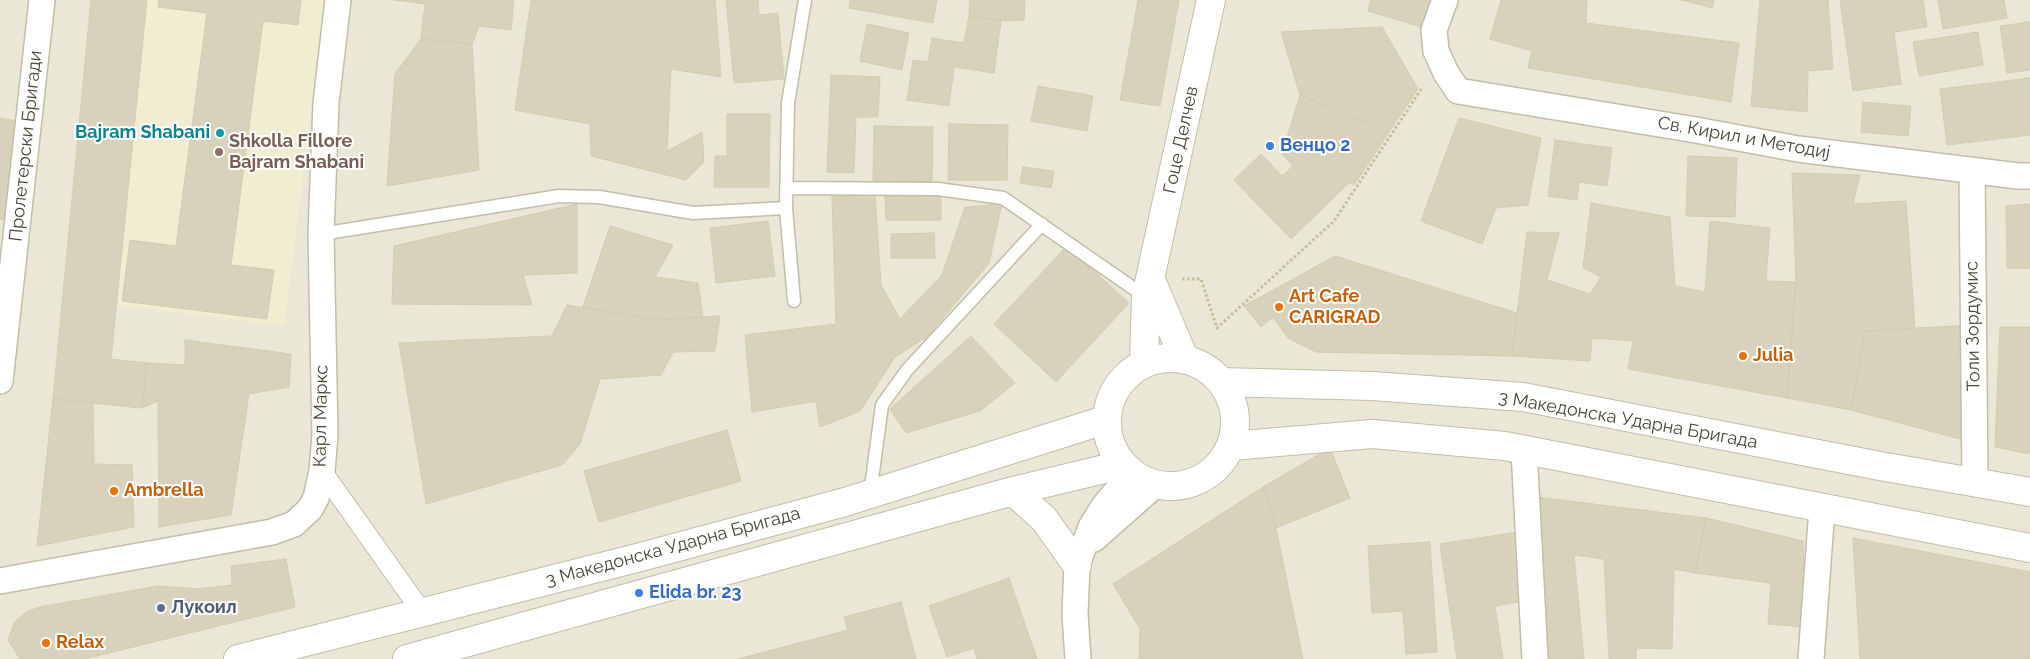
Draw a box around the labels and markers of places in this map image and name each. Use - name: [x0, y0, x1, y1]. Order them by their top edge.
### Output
- place label: Bajram Shabani: [75, 122, 210, 144]
- marker: Bajram Shabani: [214, 127, 226, 139]
- place label: Shkolla Fillore Bajram Shabani: [229, 131, 364, 173]
- place label: Венцо 2: [1280, 135, 1350, 157]
- marker: Венцо 2: [1264, 140, 1276, 152]
- marker: Shkolla Fillore Bajram Shabani: [213, 146, 225, 158]
- place label: Art Cafe CARIGRAD: [1289, 286, 1380, 328]
- marker: Art Cafe CARIGRAD: [1273, 301, 1285, 313]
- place label: Julia: [1753, 345, 1793, 367]
- marker: Julia: [1737, 350, 1749, 362]
- place label: Ambrella: [124, 480, 204, 502]
- marker: Ambrella: [108, 485, 120, 497]
- place label: Elida br. 23: [649, 582, 742, 604]
- marker: Elida br. 23: [633, 587, 645, 599]
- place label: Лукоил: [171, 597, 237, 619]
- marker: Лукоил: [155, 602, 167, 614]
- place label: Relax: [56, 632, 104, 654]
- marker: Relax: [40, 637, 52, 649]

